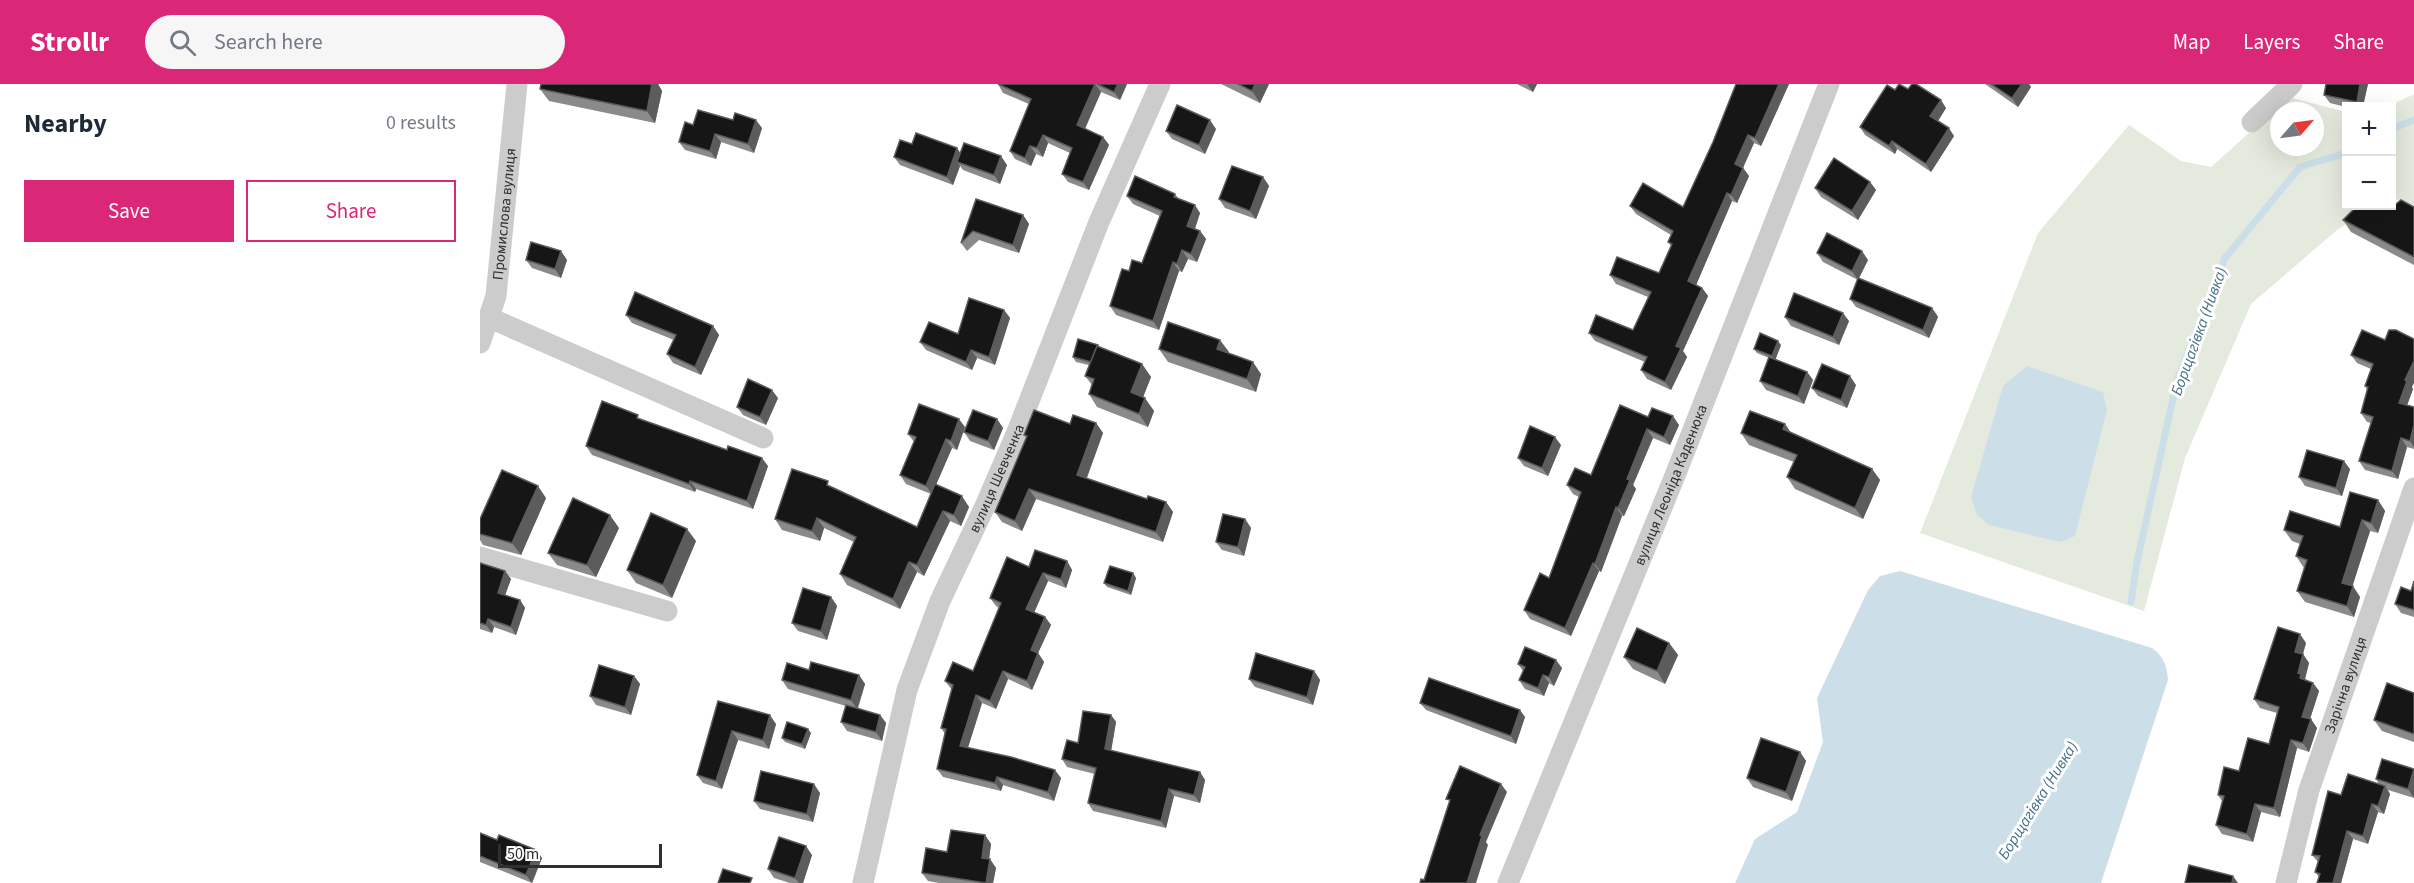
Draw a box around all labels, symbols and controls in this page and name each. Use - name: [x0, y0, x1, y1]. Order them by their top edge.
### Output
- search box: [145, 15, 565, 69]
- text: Strollr: [30, 22, 109, 62]
- icon: search: [166, 26, 199, 59]
- text: Search here: [214, 26, 323, 58]
- text: Map: [2173, 27, 2210, 57]
- text: Layers: [2243, 27, 2300, 57]
- text: Share: [2333, 27, 2384, 57]
- north arrow: [2270, 102, 2324, 156]
- map controls: [2342, 102, 2396, 210]
- button: +: [2342, 102, 2396, 156]
- text: Nearby: [24, 105, 107, 142]
- text: 0 results: [386, 109, 456, 137]
- street label: Промислова вулиця: [488, 147, 522, 281]
- button: −: [2342, 156, 2396, 210]
- button: Save: [24, 180, 234, 242]
- button: Share: [246, 180, 456, 242]
- water label: Борщагівка (Нивка): [2165, 264, 2232, 399]
- street label: вулиця Леоніда Каденюка: [1629, 401, 1713, 569]
- street label: вулиця Шевченка: [964, 421, 1030, 536]
- street label: Зарічна вулиця: [2319, 634, 2373, 737]
- water label: Борщагівка (Нивка): [1993, 737, 2083, 864]
- scale bar: [498, 841, 662, 868]
- text: 50 m: [507, 843, 539, 865]

